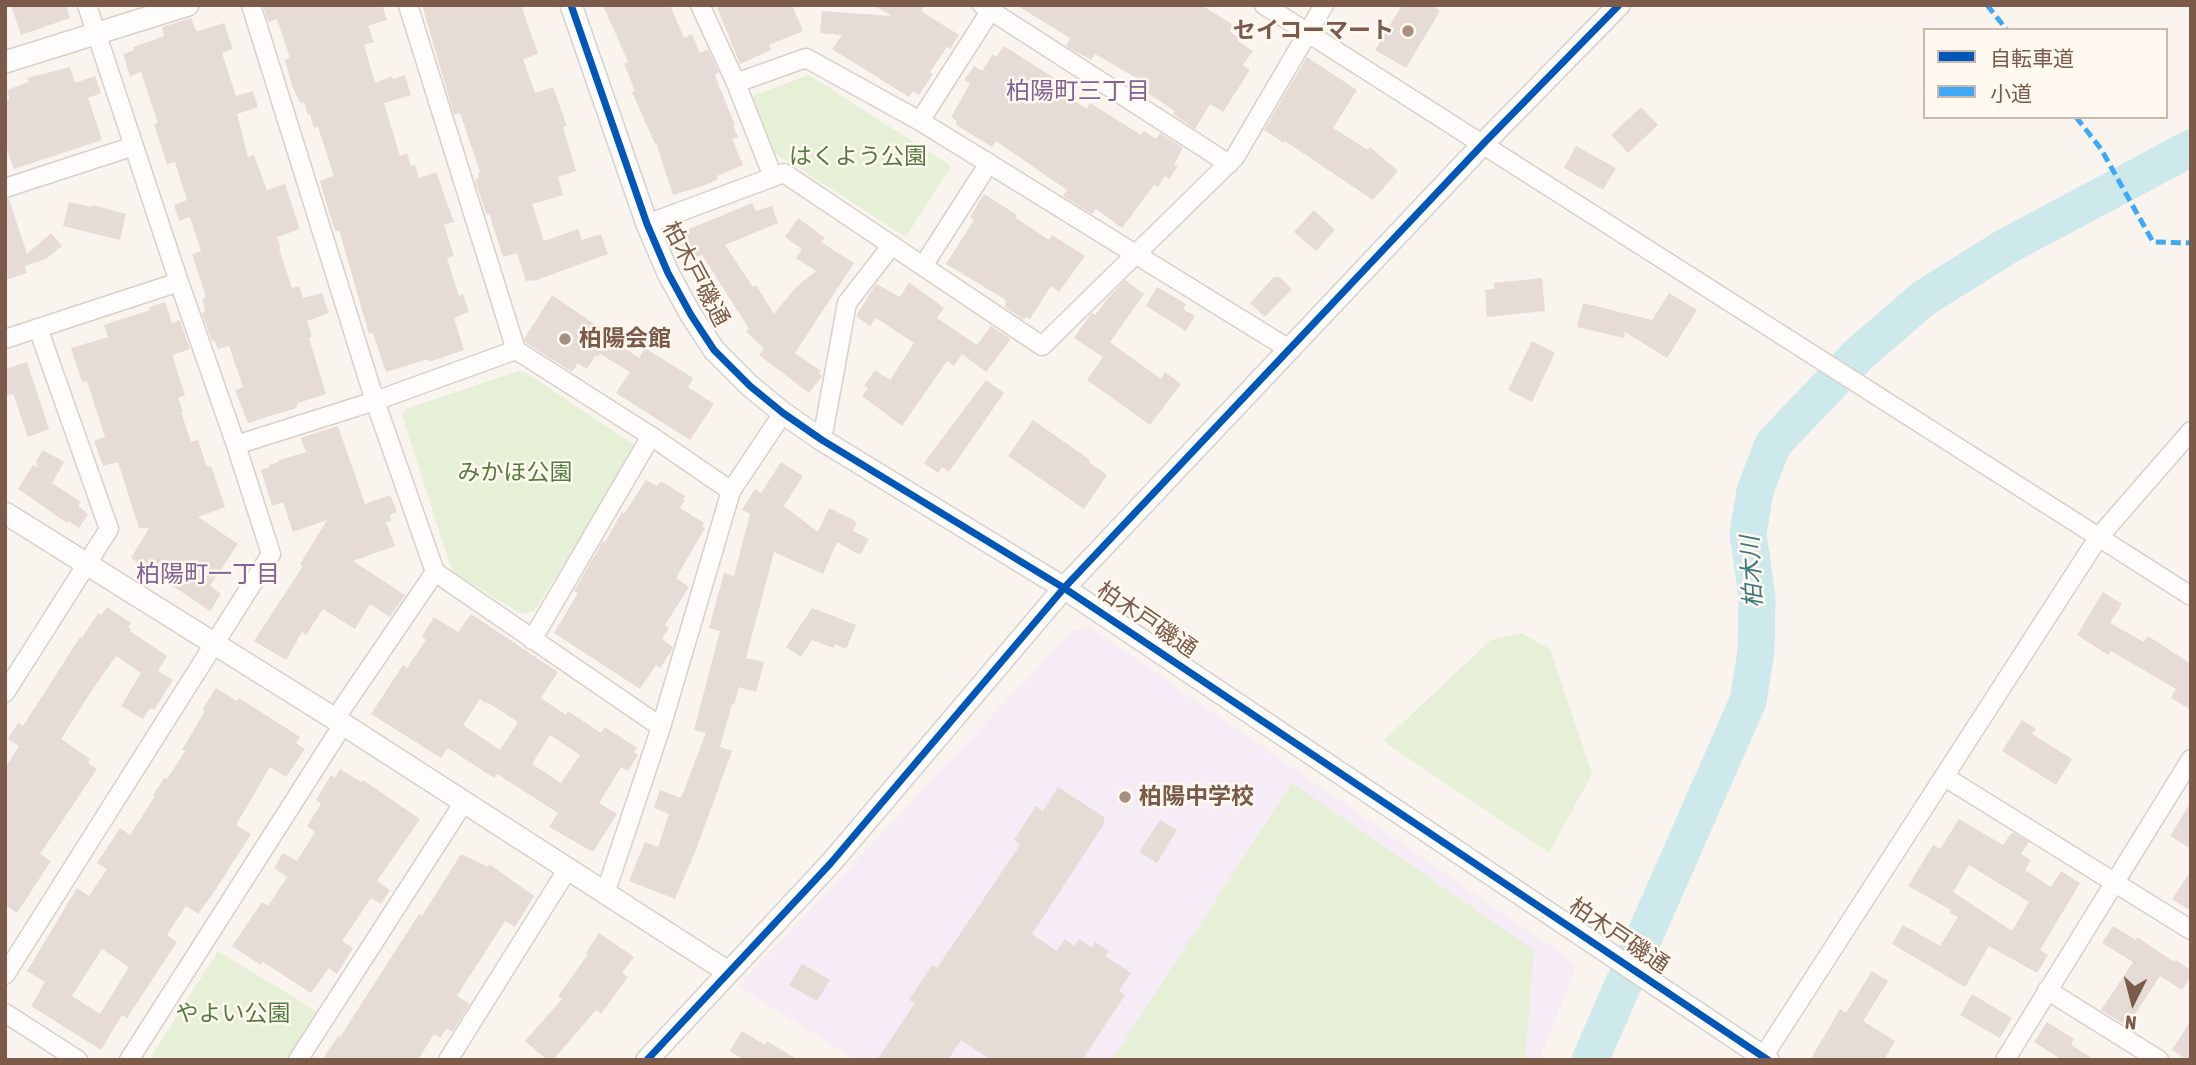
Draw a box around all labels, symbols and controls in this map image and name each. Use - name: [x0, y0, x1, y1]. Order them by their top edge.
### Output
- place label: セイコーマート: [1233, 17, 1394, 45]
- marker: セイコーマート: [1400, 23, 1416, 39]
- legend: [1923, 28, 2168, 119]
- text: 自転車道: [1990, 46, 2074, 70]
- district label: 柏陽町三丁目: [1006, 77, 1150, 105]
- text: 小道: [1990, 81, 2032, 105]
- park label: はくよう公園: [789, 143, 927, 171]
- street label: 柏木戸磯通: [657, 217, 735, 331]
- place label: 柏陽会館: [579, 325, 671, 353]
- marker: 柏陽会館: [557, 331, 573, 347]
- park label: みかほ公園: [458, 459, 572, 487]
- water label: 柏木川: [1736, 535, 1768, 609]
- district label: 柏陽町一丁目: [136, 560, 280, 588]
- street label: 柏木戸磯通: [1092, 576, 1202, 664]
- place label: 柏陽中学校: [1139, 783, 1254, 811]
- marker: 柏陽中学校: [1117, 789, 1133, 805]
- street label: 柏木戸磯通: [1564, 892, 1674, 980]
- north arrow: [2098, 967, 2168, 1037]
- park label: やよい公園: [176, 1000, 290, 1028]
- text: N: [2124, 1011, 2138, 1034]

